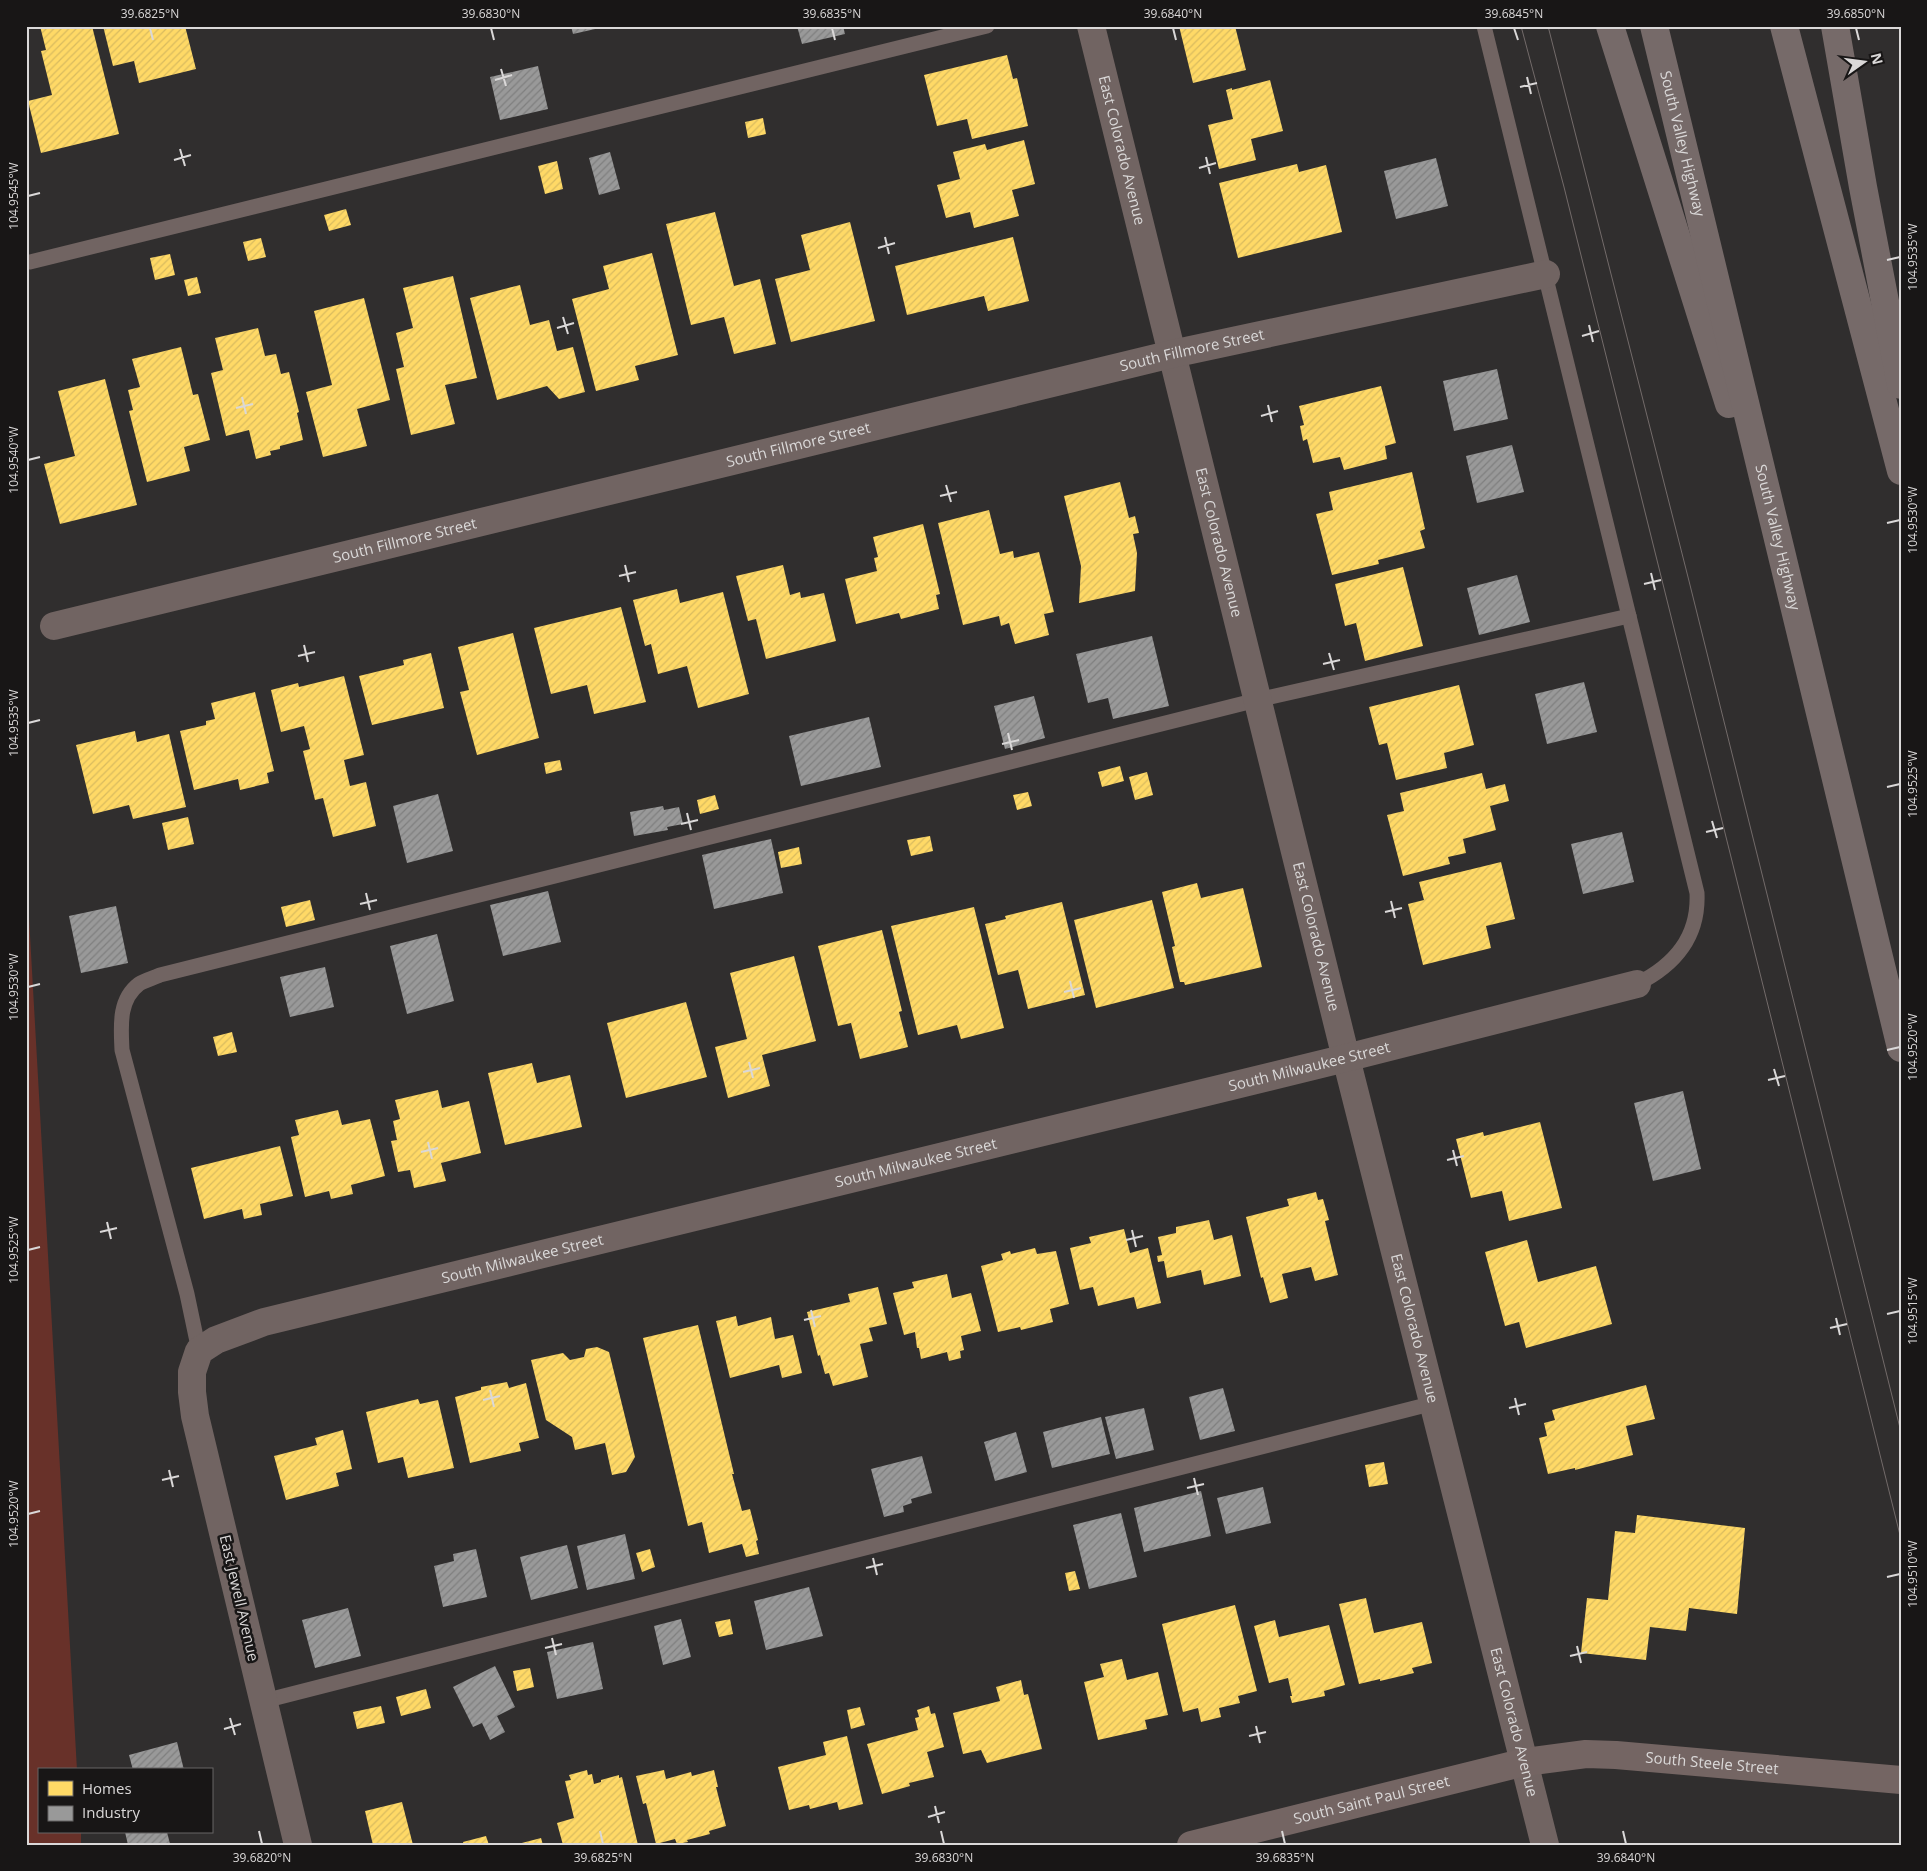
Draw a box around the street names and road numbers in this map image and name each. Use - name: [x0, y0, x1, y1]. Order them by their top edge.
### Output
- street label: South Valley Highway: [1656, 68, 1711, 219]
- street label: East Colorado Avenue: [1095, 73, 1151, 227]
- street label: South Fillmore Street: [1118, 324, 1266, 375]
- street label: South Fillmore Street: [724, 417, 872, 471]
- street label: South Valley Highway: [1751, 462, 1806, 612]
- street label: East Colorado Avenue: [1191, 465, 1248, 619]
- street label: South Fillmore Street: [331, 513, 479, 567]
- street label: East Colorado Avenue: [1289, 860, 1345, 1013]
- street label: South Milwaukee Street: [1226, 1036, 1392, 1095]
- street label: South Milwaukee Street: [833, 1133, 999, 1191]
- street label: South Milwaukee Street: [439, 1229, 605, 1287]
- street label: East Colorado Avenue: [1387, 1251, 1444, 1405]
- street label: East Jewell Avenue: [216, 1533, 264, 1663]
- street label: East Colorado Avenue: [1486, 1645, 1543, 1799]
- street label: South Steele Street: [1645, 1747, 1779, 1778]
- street label: South Saint Paul Street: [1291, 1770, 1451, 1828]

